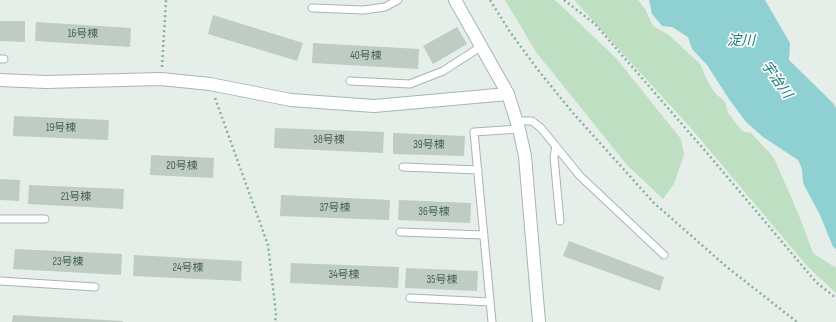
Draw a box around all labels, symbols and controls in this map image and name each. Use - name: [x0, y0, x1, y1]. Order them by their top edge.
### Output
- house number: 16号棟: [68, 27, 98, 41]
- water label: 淀川: [727, 33, 755, 49]
- house number: 40号棟: [350, 49, 382, 63]
- water label: 宇治川: [757, 58, 795, 102]
- house number: 19号棟: [46, 121, 76, 135]
- house number: 38号棟: [313, 133, 345, 147]
- house number: 39号棟: [413, 138, 445, 152]
- house number: 20号棟: [166, 159, 198, 173]
- house number: 21号棟: [61, 190, 91, 204]
- house number: 37号棟: [319, 201, 351, 215]
- house number: 36号棟: [418, 205, 450, 219]
- house number: 23号棟: [52, 255, 84, 269]
- house number: 24号棟: [172, 261, 204, 275]
- house number: 34号棟: [328, 268, 360, 282]
- house number: 35号棟: [426, 273, 458, 287]

